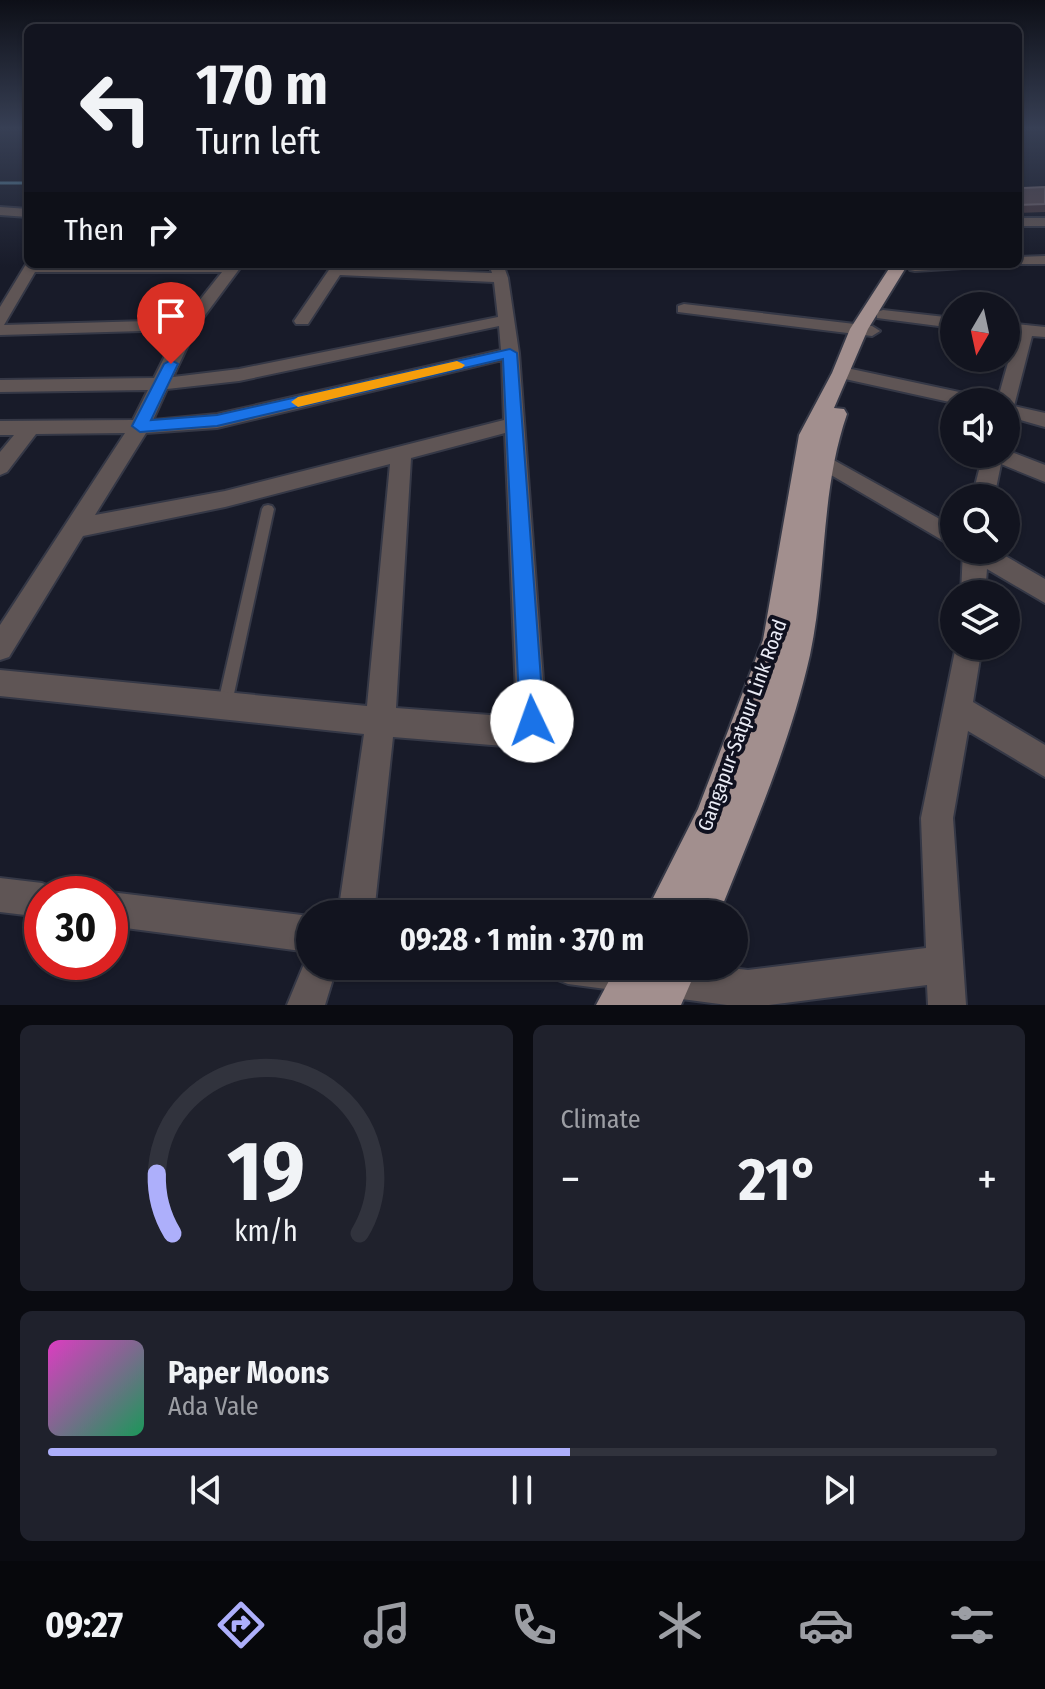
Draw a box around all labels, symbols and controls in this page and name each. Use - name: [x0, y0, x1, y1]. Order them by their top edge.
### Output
- text: 170 m: [196, 52, 328, 119]
- icon: left: [64, 56, 168, 160]
- text: Turn left: [196, 120, 320, 164]
- icon: right: [140, 208, 184, 252]
- text: Then: [64, 212, 124, 248]
- pin: [137, 282, 205, 364]
- north arrow: [940, 292, 1020, 372]
- map controls: [940, 292, 1020, 660]
- icon: arrive: [149, 294, 193, 338]
- button: sound: [940, 388, 1020, 468]
- button: search: [940, 484, 1020, 564]
- button: layers: [940, 580, 1020, 660]
- street label: Gangapur-Satpur Link Road: [692, 616, 792, 834]
- position arrow: [490, 679, 574, 763]
- speed limit sign: 30: [24, 876, 128, 980]
- text: 09:28 · 1 min · 370 m: [400, 922, 644, 958]
- text: Climate: [561, 1104, 641, 1135]
- text: 19: [227, 1122, 305, 1222]
- text: 21°: [739, 1144, 819, 1216]
- text: −: [561, 1153, 580, 1206]
- text: +: [977, 1153, 997, 1206]
- text: km/h: [234, 1214, 298, 1249]
- text: Paper Moons: [168, 1355, 329, 1391]
- text: Ada Vale: [168, 1391, 259, 1422]
- icon: previous: [184, 1468, 228, 1512]
- icon: pause: [500, 1468, 544, 1512]
- icon: next: [817, 1468, 861, 1512]
- icon: directions: [213, 1597, 269, 1653]
- icon: music: [359, 1597, 415, 1653]
- icon: phone: [506, 1597, 562, 1653]
- icon: climate: [652, 1597, 708, 1653]
- icon: car: [798, 1597, 854, 1653]
- icon: filters: [944, 1597, 1000, 1653]
- text: 09:27: [45, 1603, 123, 1647]

